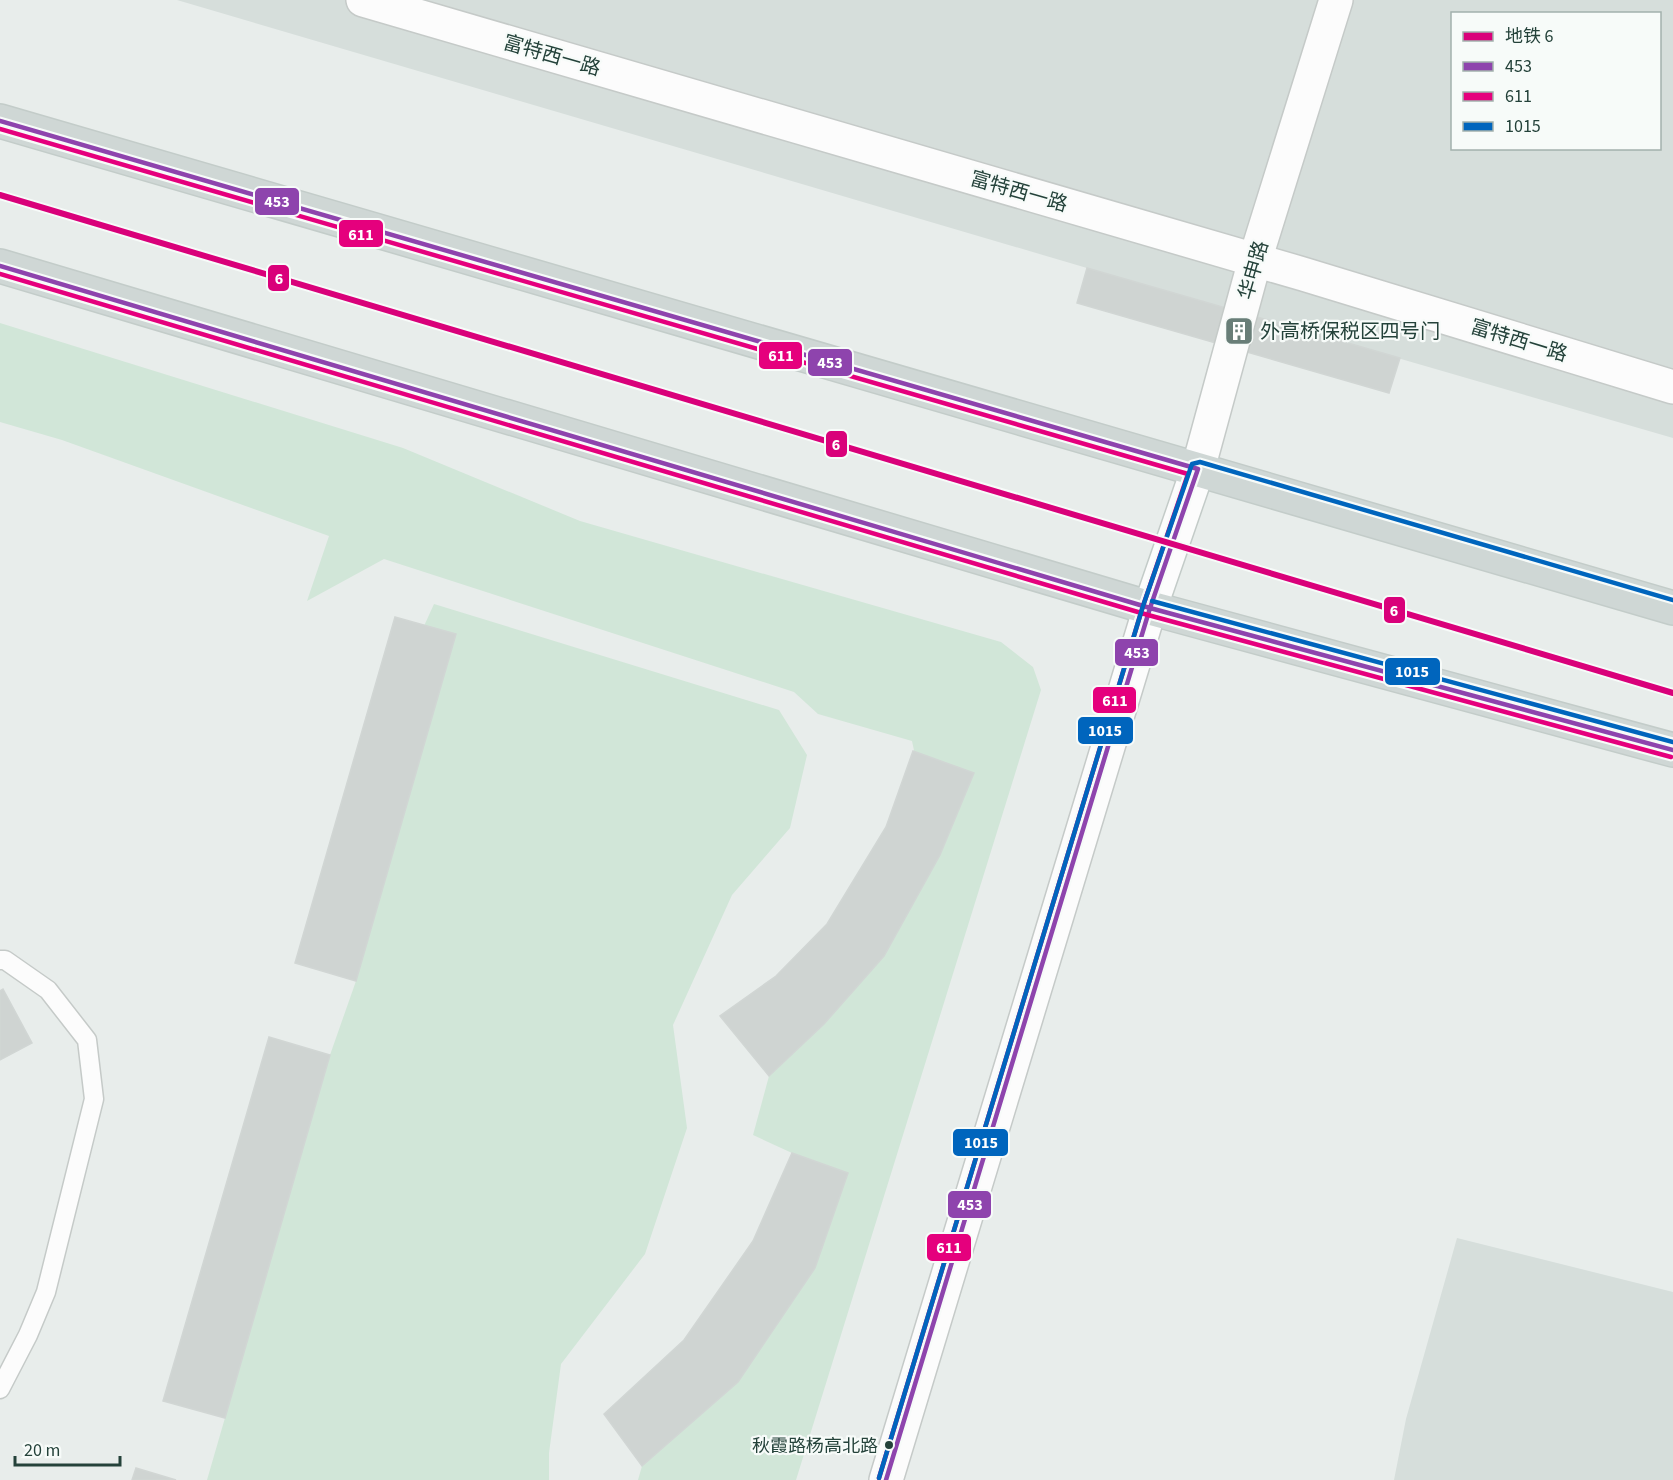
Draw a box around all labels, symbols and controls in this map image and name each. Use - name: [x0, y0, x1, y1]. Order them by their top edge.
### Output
- legend: [1451, 12, 1661, 150]
- text: 地铁 6: [1505, 24, 1554, 49]
- street label: 富特西一路: [500, 29, 604, 83]
- text: 453: [1505, 54, 1532, 79]
- text: 611: [1505, 84, 1532, 109]
- text: 1015: [1505, 114, 1541, 139]
- street label: 富特西一路: [967, 165, 1071, 219]
- line badge: 453: [254, 187, 300, 216]
- text: 453: [264, 191, 290, 213]
- line badge: 611: [338, 219, 384, 248]
- text: 611: [348, 224, 374, 246]
- street label: 华申路: [1232, 238, 1276, 303]
- line badge: 6: [267, 264, 290, 292]
- text: 6: [275, 268, 283, 290]
- street label: 富特西一路: [1467, 313, 1571, 369]
- building icon: 外高桥保税区四号门: [1223, 315, 1255, 347]
- place label: 外高桥保税区四号门: [1260, 318, 1440, 346]
- line badge: 611: [758, 341, 803, 370]
- text: 611: [768, 345, 794, 367]
- line badge: 453: [807, 348, 853, 377]
- text: 453: [817, 352, 843, 374]
- line badge: 6: [825, 430, 848, 458]
- text: 6: [832, 434, 840, 456]
- line badge: 6: [1383, 596, 1406, 624]
- text: 6: [1390, 600, 1398, 622]
- line badge: 453: [1114, 638, 1159, 667]
- text: 453: [1124, 642, 1150, 664]
- line badge: 1015: [1384, 657, 1441, 686]
- text: 1015: [1395, 661, 1429, 683]
- line badge: 611: [1092, 686, 1137, 714]
- text: 611: [1102, 690, 1128, 712]
- line badge: 1015: [1077, 716, 1134, 745]
- text: 1015: [1088, 720, 1122, 742]
- line badge: 1015: [952, 1128, 1009, 1157]
- text: 1015: [964, 1132, 998, 1154]
- line badge: 453: [947, 1190, 992, 1219]
- text: 453: [957, 1194, 983, 1216]
- line badge: 611: [926, 1233, 972, 1262]
- text: 611: [936, 1237, 962, 1259]
- scale bar: [15, 1429, 120, 1467]
- place label: 秋霞路杨高北路: [752, 1434, 878, 1459]
- text: 20 m: [24, 1438, 60, 1463]
- marker: 秋霞路杨高北路: [883, 1439, 895, 1451]

